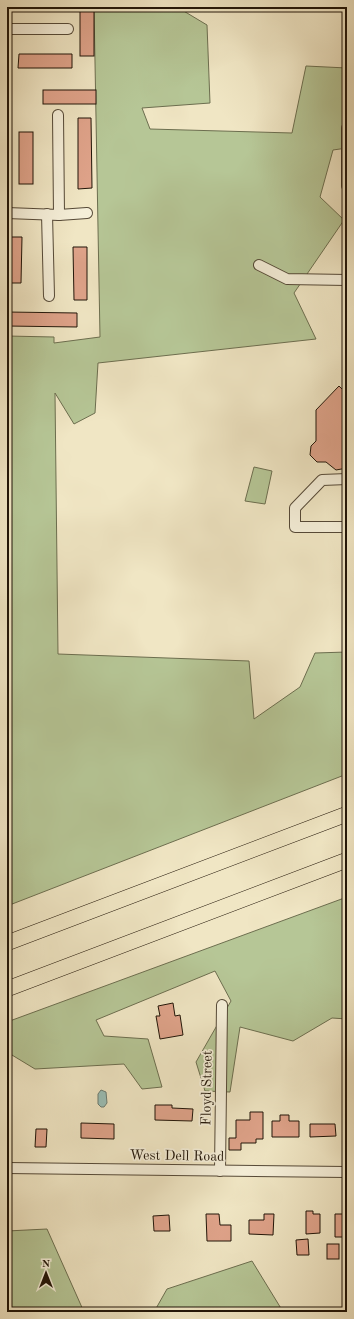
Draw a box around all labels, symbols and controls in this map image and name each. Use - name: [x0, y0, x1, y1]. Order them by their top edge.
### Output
- street label: Floyd Street: [199, 1050, 215, 1126]
- street label: West Dell Road: [129, 1148, 225, 1164]
- north arrow: [26, 1253, 66, 1293]
- text: N: [42, 1259, 51, 1270]

